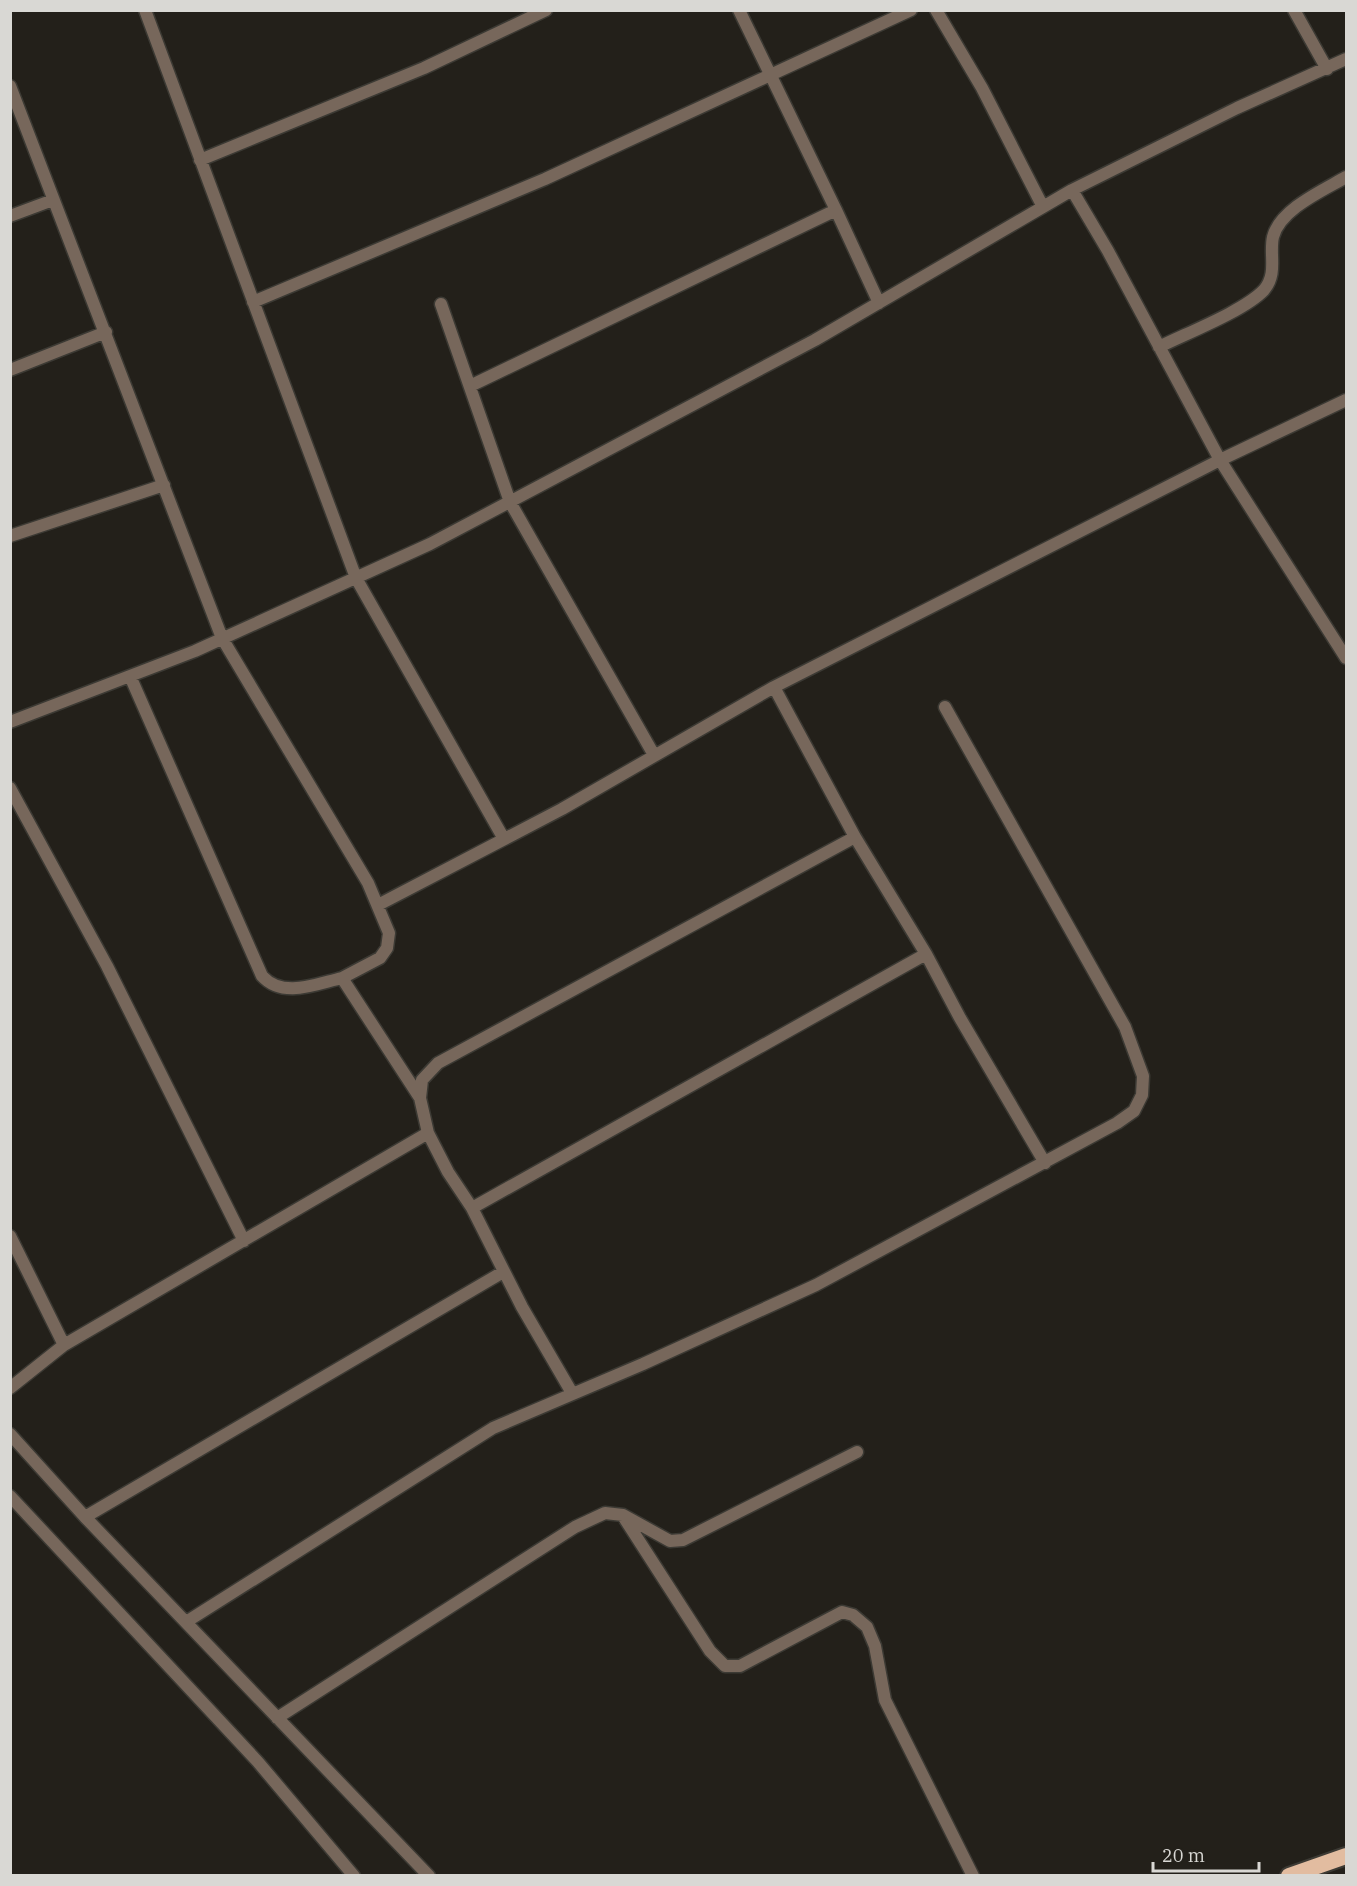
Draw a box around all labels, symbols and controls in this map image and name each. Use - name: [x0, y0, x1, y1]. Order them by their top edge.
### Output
- scale bar: [1153, 1835, 1260, 1873]
- text: 20 m: [1162, 1844, 1205, 1867]

